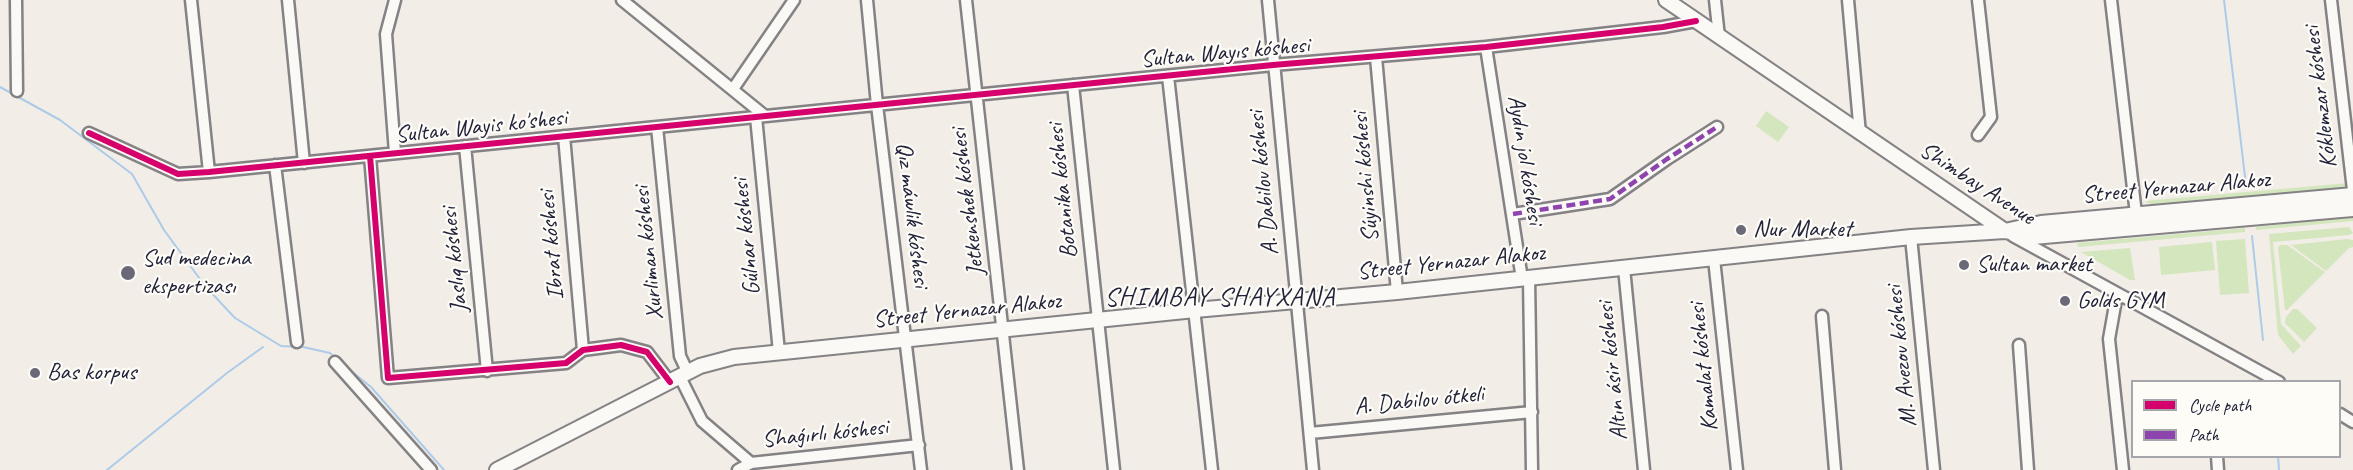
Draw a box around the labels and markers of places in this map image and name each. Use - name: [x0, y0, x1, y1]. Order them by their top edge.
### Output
- place label: Nur Market: [1753, 216, 1852, 244]
- marker: Nur Market: [1734, 223, 1748, 237]
- place label: Sud medecina ekspertizası: [142, 245, 251, 301]
- place label: Sultan market: [1976, 251, 2092, 279]
- marker: Sultan market: [1957, 258, 1971, 272]
- marker: Sud medecina ekspertizası: [119, 264, 137, 282]
- place label: Golds GYM: [2077, 287, 2165, 315]
- marker: Golds GYM: [2058, 294, 2072, 308]
- place label: Bas korpus: [47, 359, 136, 387]
- marker: Bas korpus: [28, 366, 42, 380]

